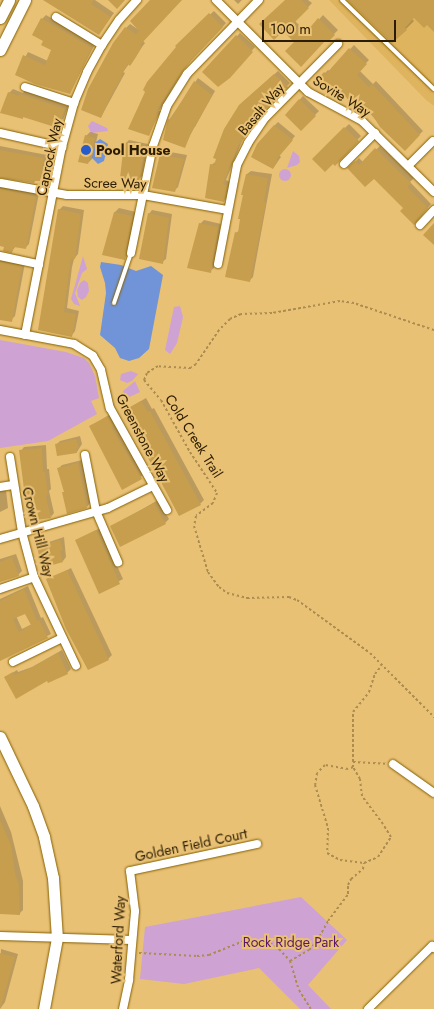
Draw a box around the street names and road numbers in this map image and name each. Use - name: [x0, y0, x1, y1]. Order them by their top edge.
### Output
- street label: Sovite Way: [310, 72, 374, 120]
- street label: Basalt Way: [234, 79, 288, 139]
- street label: Caprock Way: [33, 117, 65, 197]
- street label: Scree Way: [83, 174, 147, 192]
- street label: Greenstone Way: [113, 391, 173, 485]
- street label: Cold Creek Trail: [162, 391, 226, 481]
- street label: Crown Hill Way: [19, 485, 57, 579]
- street label: Golden Field Court: [133, 825, 249, 865]
- street label: Waterford Way: [107, 895, 129, 985]

